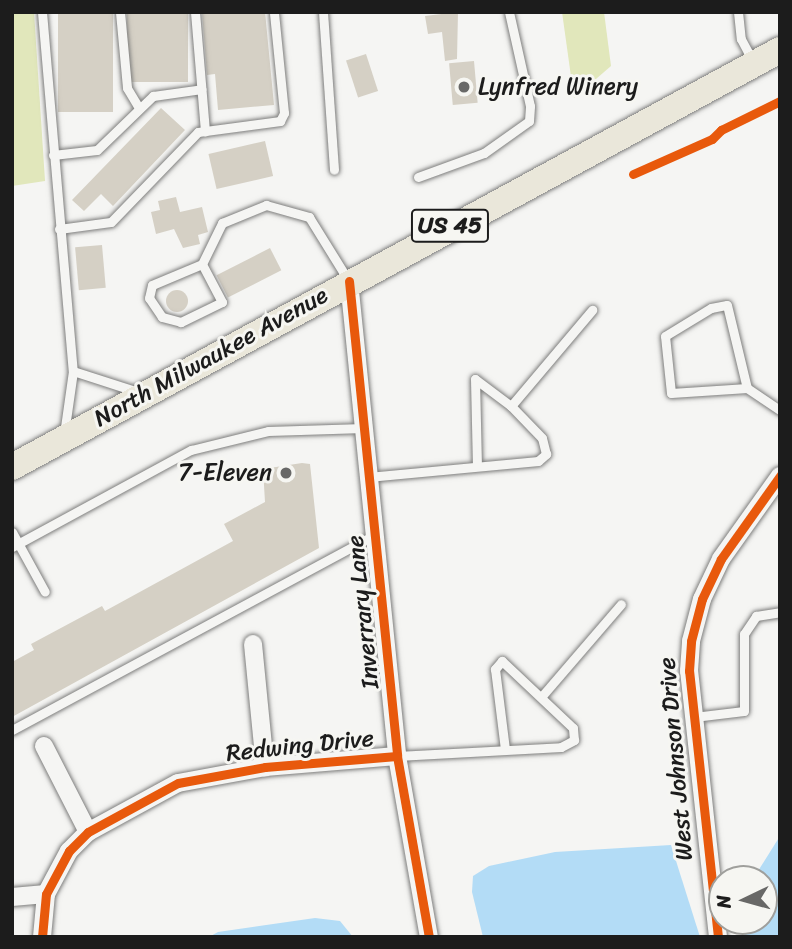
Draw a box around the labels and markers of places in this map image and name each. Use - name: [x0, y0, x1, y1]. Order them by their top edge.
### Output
- place label: Lynfred Winery: [478, 73, 638, 101]
- marker: Lynfred Winery: [456, 79, 472, 95]
- place label: 7-Eleven: [178, 459, 272, 487]
- marker: 7-Eleven: [278, 465, 294, 481]

